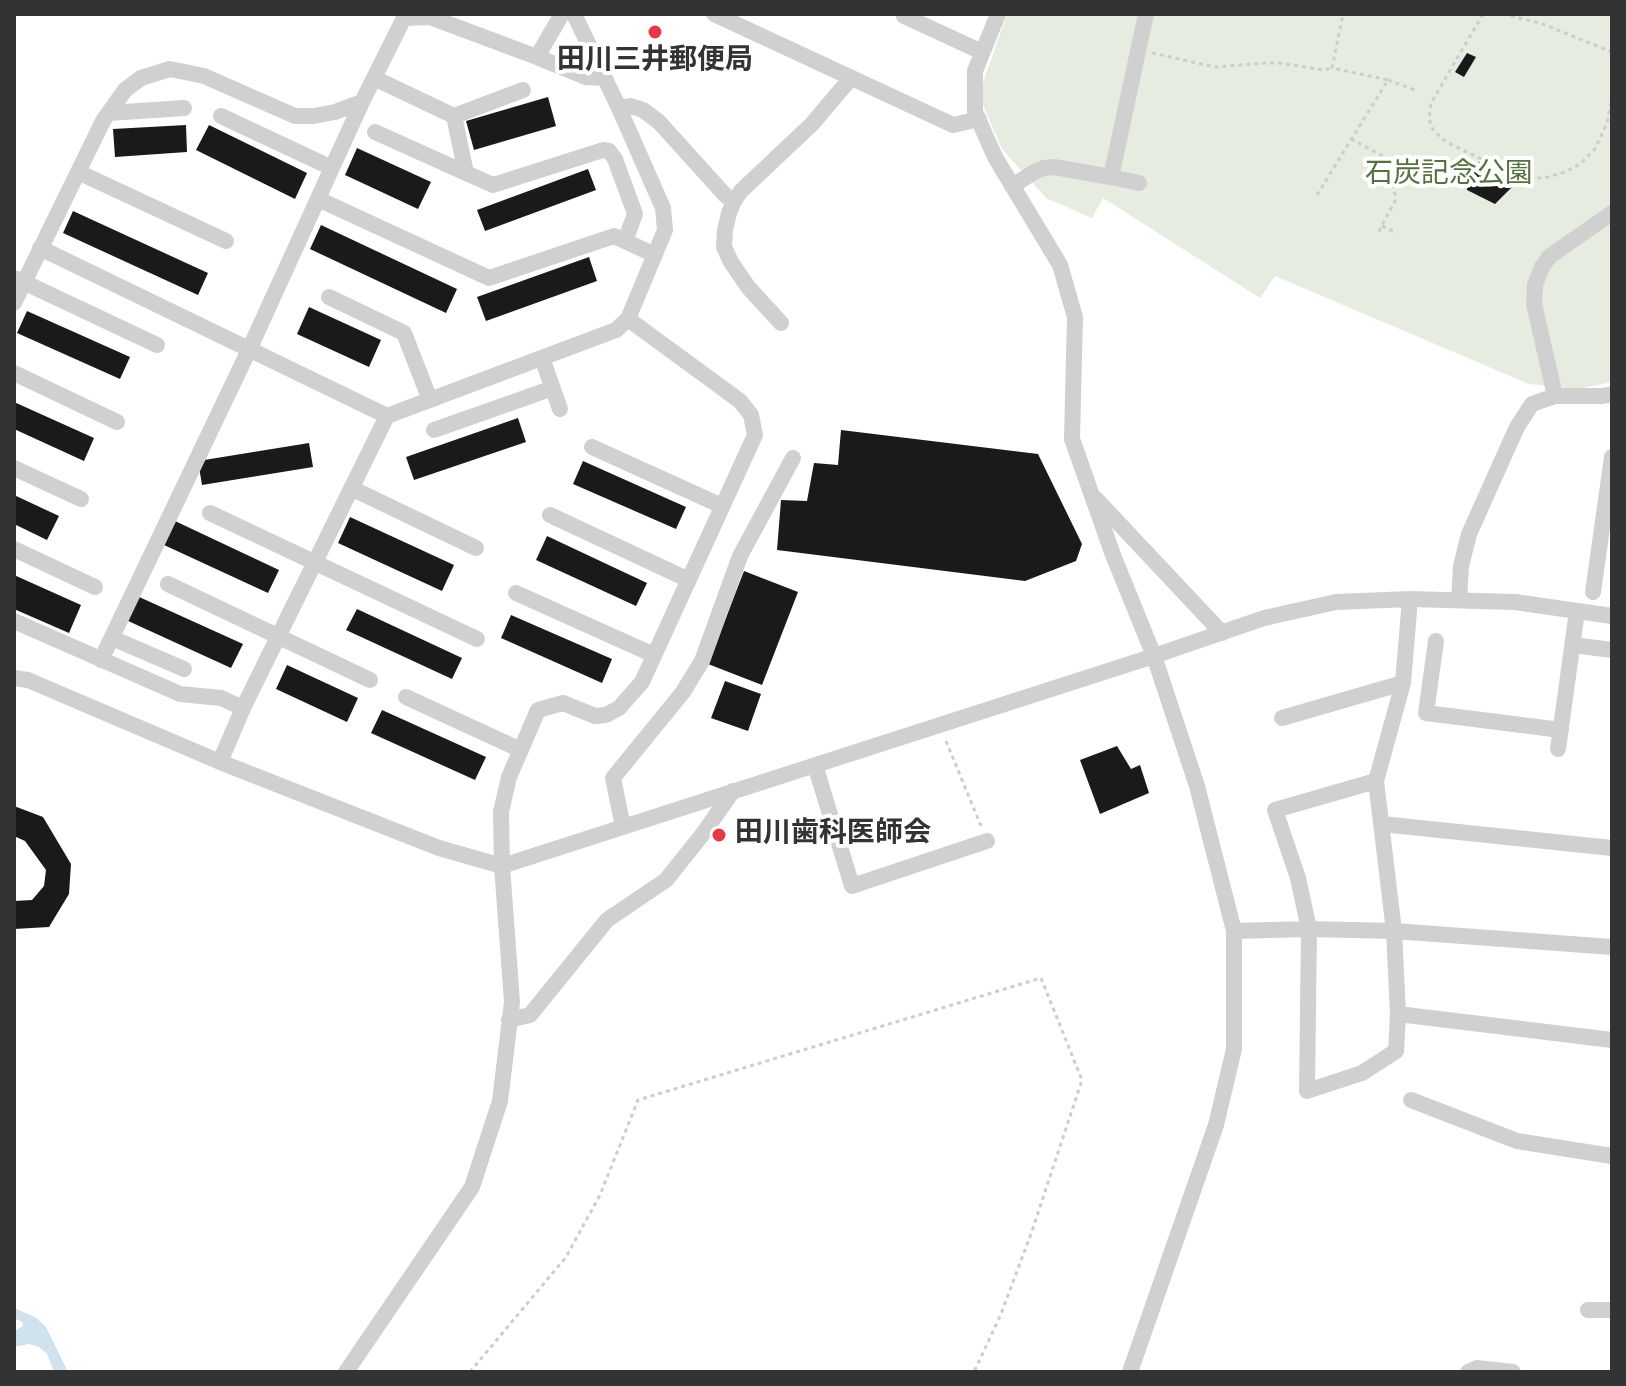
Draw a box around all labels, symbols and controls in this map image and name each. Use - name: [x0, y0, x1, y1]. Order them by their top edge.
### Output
- marker: 田川三井郵便局: [646, 23, 664, 41]
- place label: 田川三井郵便局: [557, 45, 753, 79]
- park label: 石炭記念公園: [1365, 159, 1533, 193]
- place label: 田川歯科医師会: [735, 818, 931, 852]
- marker: 田川歯科医師会: [710, 826, 728, 844]

